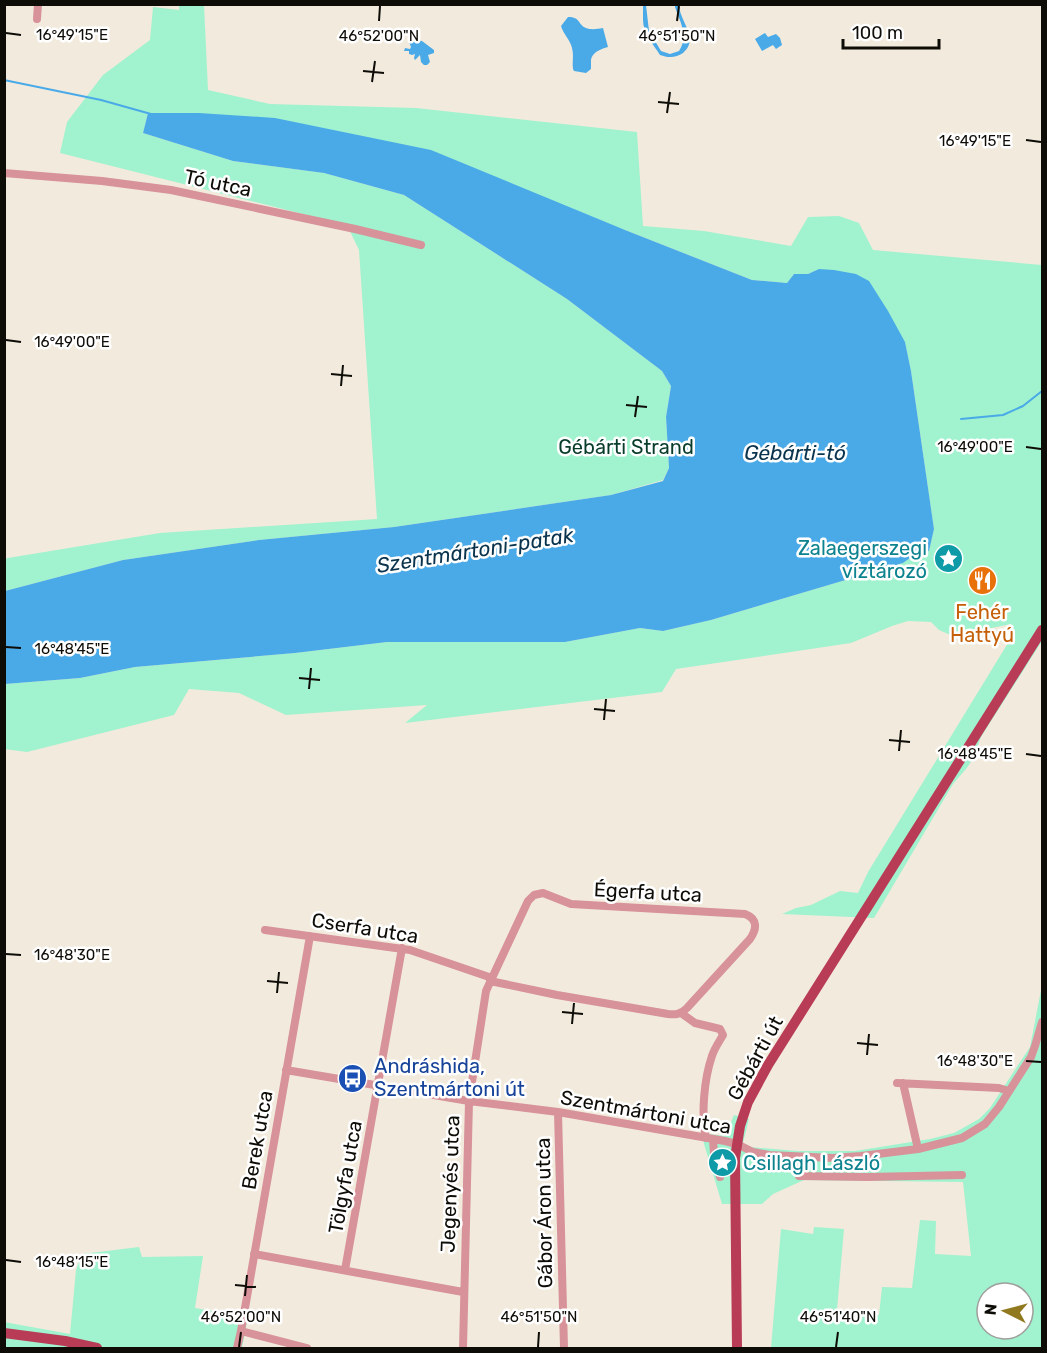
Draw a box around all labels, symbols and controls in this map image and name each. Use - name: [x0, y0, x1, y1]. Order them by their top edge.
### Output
- scale bar: [843, 12, 939, 50]
- text: 100 m: [852, 22, 903, 44]
- text: 16°49'15"E: [36, 26, 108, 44]
- text: 46°52'00"N: [339, 27, 419, 45]
- text: 46°51'50"N: [638, 27, 716, 45]
- text: 16°49'15"E: [939, 132, 1011, 150]
- street label: Tó utca: [182, 164, 254, 202]
- text: 16°49'00"E: [34, 333, 110, 351]
- park label: Gébárti Strand: [558, 435, 694, 459]
- text: 16°49'00"E: [937, 438, 1013, 456]
- water label: Gébárti-tó: [744, 440, 846, 465]
- water label: Szentmártoni-patak: [375, 522, 576, 578]
- place label: Zalaegerszegi víztározó: [798, 536, 927, 583]
- place icon: Zalaegerszegi víztározó: [932, 543, 964, 575]
- restaurant icon: Fehér Hattyú: [966, 565, 998, 597]
- place label: Fehér Hattyú: [950, 600, 1014, 647]
- text: 16°48'45"E: [35, 640, 109, 658]
- text: 16°48'45"E: [938, 745, 1012, 763]
- street label: Égerfa utca: [593, 877, 703, 907]
- street label: Cserfa utca: [310, 908, 420, 948]
- text: 16°48'30"E: [34, 946, 110, 964]
- street label: Gébárti út: [722, 1011, 788, 1104]
- text: 16°48'30"E: [937, 1052, 1013, 1070]
- place label: Andráshida, Szentmártoni út: [374, 1054, 525, 1101]
- bus stop icon: Andráshida, Szentmártoni út: [337, 1062, 369, 1094]
- street label: Szentmártoni utca: [559, 1085, 733, 1139]
- street label: Berek utca: [236, 1089, 278, 1191]
- street label: Jegenyés utca: [436, 1115, 464, 1253]
- street label: Tölgyfa utca: [323, 1119, 367, 1235]
- street label: Gábor Áron utca: [531, 1137, 557, 1289]
- place icon: Csillagh László: [706, 1147, 738, 1179]
- place label: Csillagh László: [743, 1151, 880, 1175]
- text: 16°48'15"E: [36, 1253, 108, 1271]
- north arrow: [975, 1281, 1035, 1341]
- text: N: [981, 1303, 1001, 1316]
- text: 46°52'00"N: [201, 1308, 281, 1326]
- text: 46°51'50"N: [500, 1308, 578, 1326]
- text: 46°51'40"N: [800, 1308, 876, 1326]

